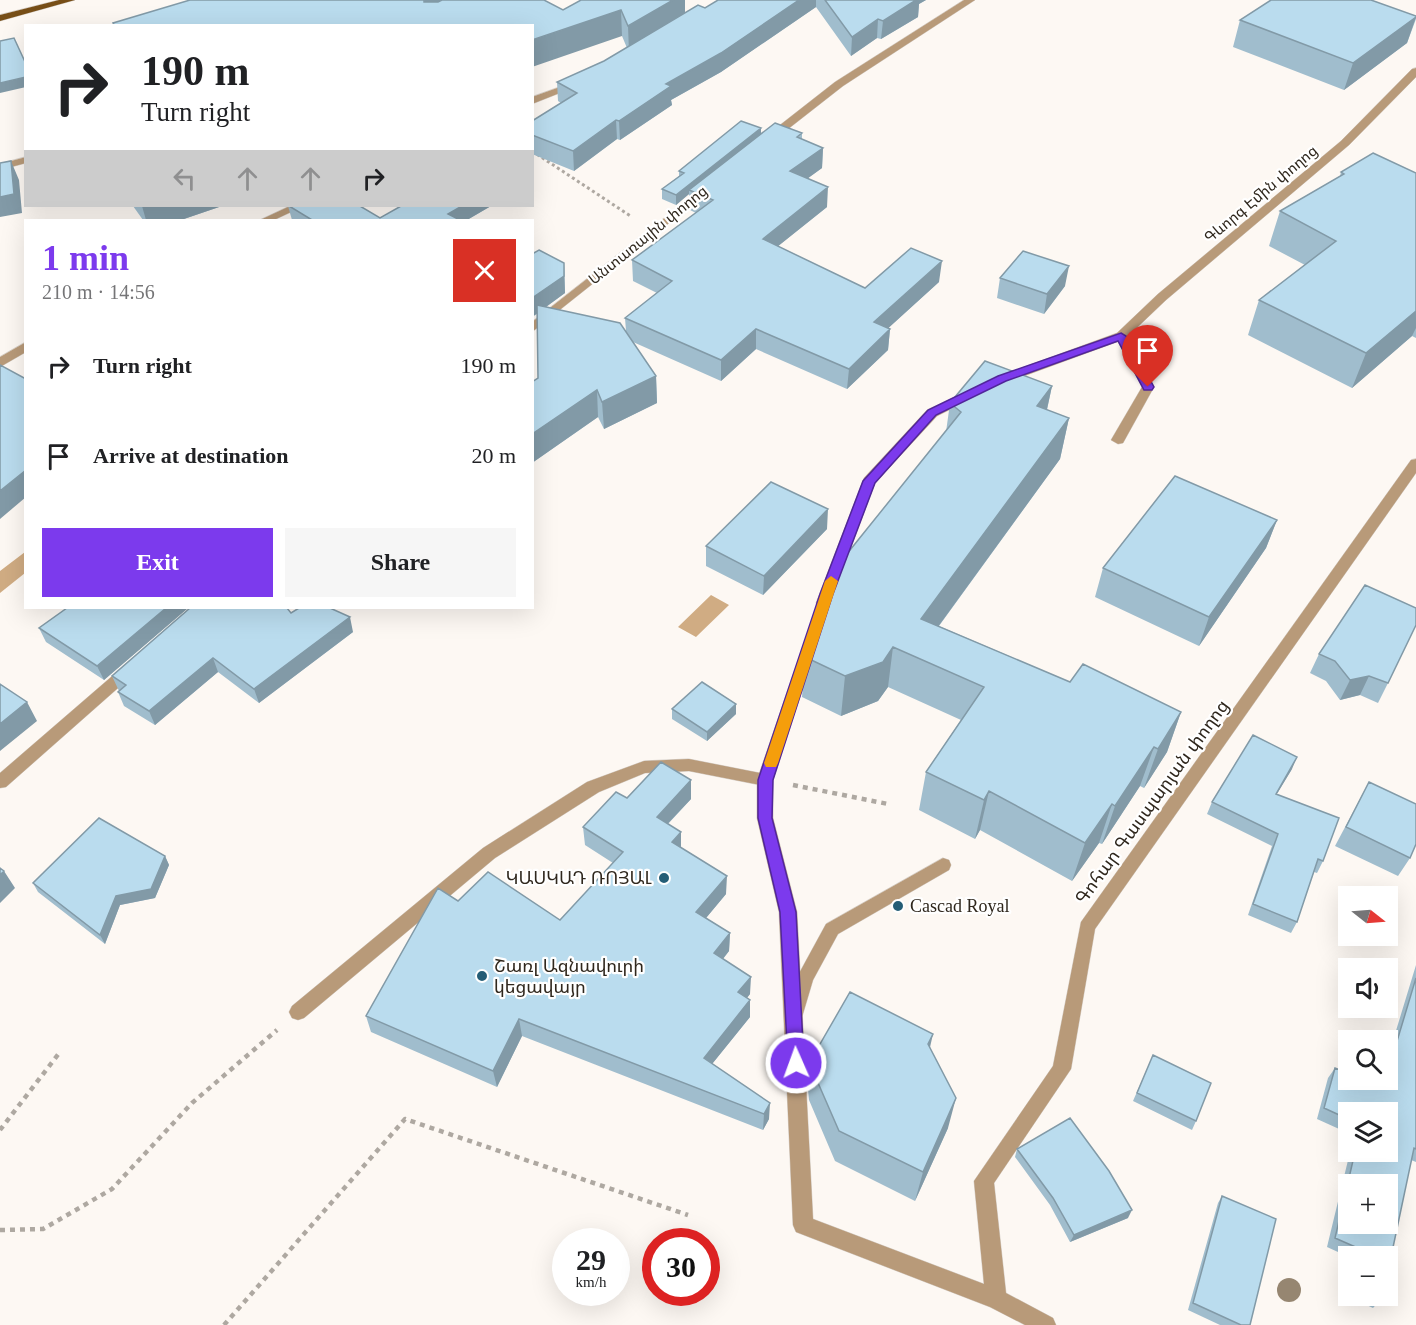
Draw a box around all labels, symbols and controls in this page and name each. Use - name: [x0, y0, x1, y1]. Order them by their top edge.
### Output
- icon: right: [42, 48, 120, 126]
- text: 190 m: [141, 48, 250, 94]
- text: Turn right: [141, 97, 250, 127]
- street label: Գևորգ Էմին փողոց: [1201, 142, 1321, 247]
- icon: left: [168, 162, 201, 195]
- icon: ahead: [231, 162, 264, 195]
- icon: ahead: [294, 162, 327, 195]
- icon: right: [357, 162, 390, 195]
- street label: Անտառային փողոց: [586, 182, 711, 288]
- text: 1 min: [42, 238, 129, 278]
- button: close: [453, 239, 516, 302]
- text: 210 m · 14:56: [42, 281, 155, 303]
- pin: [1122, 325, 1173, 387]
- icon: arrive: [1131, 334, 1164, 367]
- icon: right: [42, 350, 75, 383]
- text: Turn right: [93, 353, 192, 378]
- text: 190 m: [460, 353, 516, 378]
- icon: arrive: [42, 440, 75, 473]
- text: Arrive at destination: [93, 443, 289, 468]
- text: 20 m: [471, 443, 516, 468]
- button: Exit: [42, 528, 273, 597]
- button: Share: [285, 528, 516, 597]
- street label: Գոհար Գասպարյան փողոց: [1071, 696, 1233, 908]
- place label: ԿԱՍԿԱԴ ՌՈՅԱԼ: [506, 868, 652, 888]
- marker: ԿԱՍԿԱԴ ՌՈՅԱԼ: [657, 871, 671, 885]
- north arrow: [1338, 886, 1398, 946]
- map controls: [1338, 886, 1398, 1306]
- place label: Cascad Royal: [910, 896, 1009, 916]
- marker: Cascad Royal: [891, 899, 905, 913]
- place label: Շառլ Ազնավուրի կեցավայր: [494, 956, 644, 997]
- button: sound: [1338, 958, 1398, 1018]
- marker: Շառլ Ազնավուրի կեցավայր: [475, 969, 489, 983]
- button: search: [1338, 1030, 1398, 1090]
- position arrow: [764, 1031, 828, 1095]
- button: layers: [1338, 1102, 1398, 1162]
- button: +: [1338, 1174, 1398, 1234]
- speed limit sign: 30: [642, 1228, 720, 1306]
- text: 29: [576, 1243, 606, 1276]
- button: −: [1338, 1246, 1398, 1306]
- text: km/h: [576, 1274, 606, 1290]

